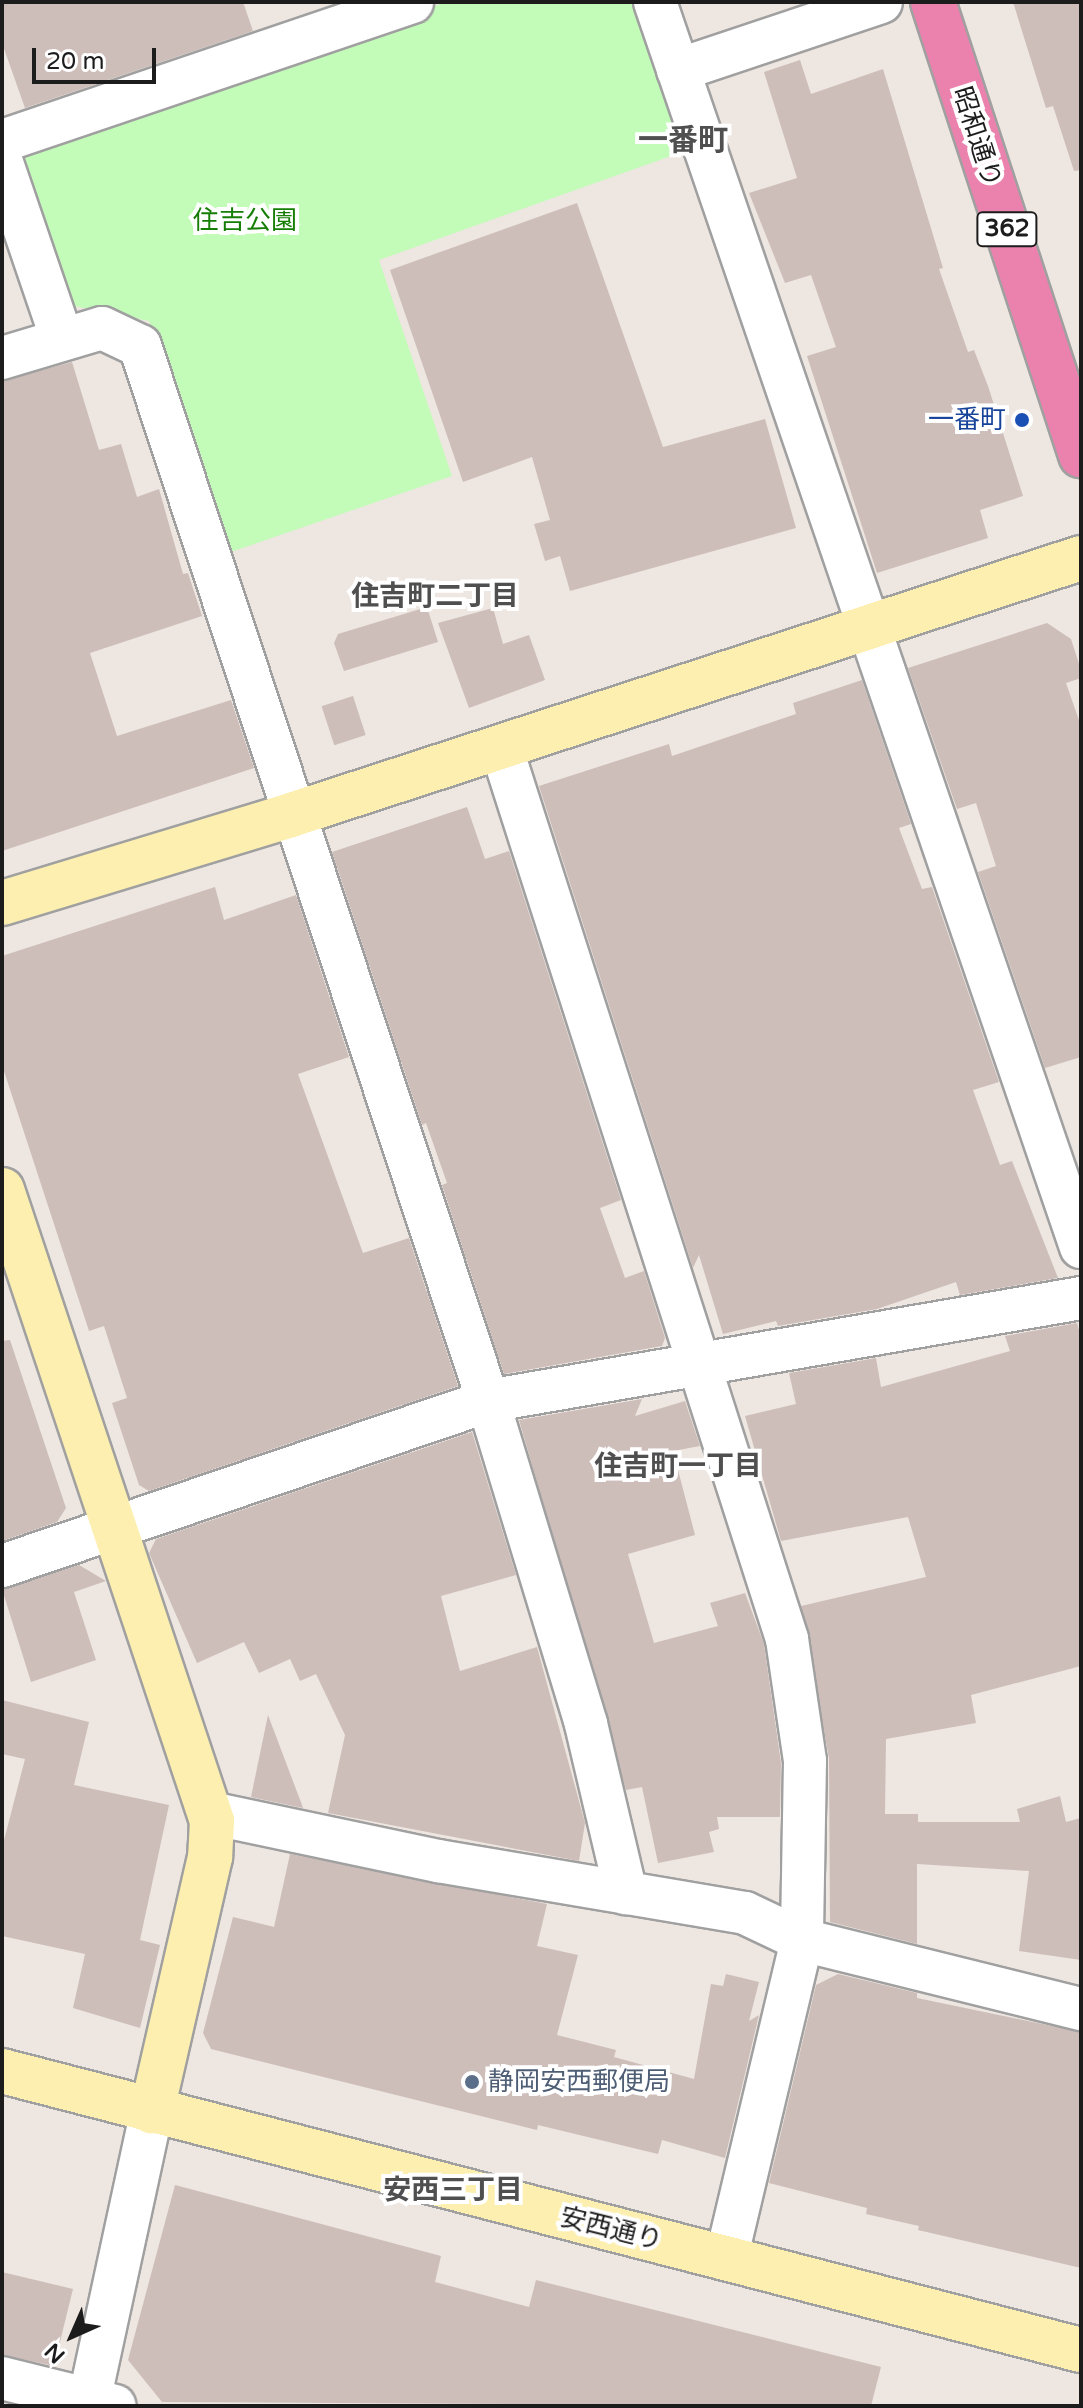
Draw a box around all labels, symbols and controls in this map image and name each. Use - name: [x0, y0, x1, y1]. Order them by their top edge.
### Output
- scale bar: [36, 32, 160, 82]
- text: 20 m: [46, 47, 104, 76]
- street label: 昭和通り: [946, 83, 1008, 191]
- district label: 一番町: [638, 123, 728, 159]
- park label: 住吉公園: [193, 205, 297, 237]
- road number: 362: [975, 209, 1039, 249]
- place label: 一番町: [928, 404, 1006, 436]
- marker: 一番町: [1013, 411, 1031, 429]
- district label: 住吉町二丁目: [351, 579, 519, 613]
- district label: 住吉町一丁目: [594, 1449, 762, 1483]
- place label: 静岡安西郵便局: [488, 2066, 670, 2098]
- marker: 静岡安西郵便局: [463, 2073, 481, 2091]
- district label: 安西三丁目: [383, 2173, 523, 2207]
- street label: 安西通り: [557, 2201, 665, 2257]
- north arrow: [32, 2296, 112, 2376]
- text: N: [40, 2338, 70, 2368]

